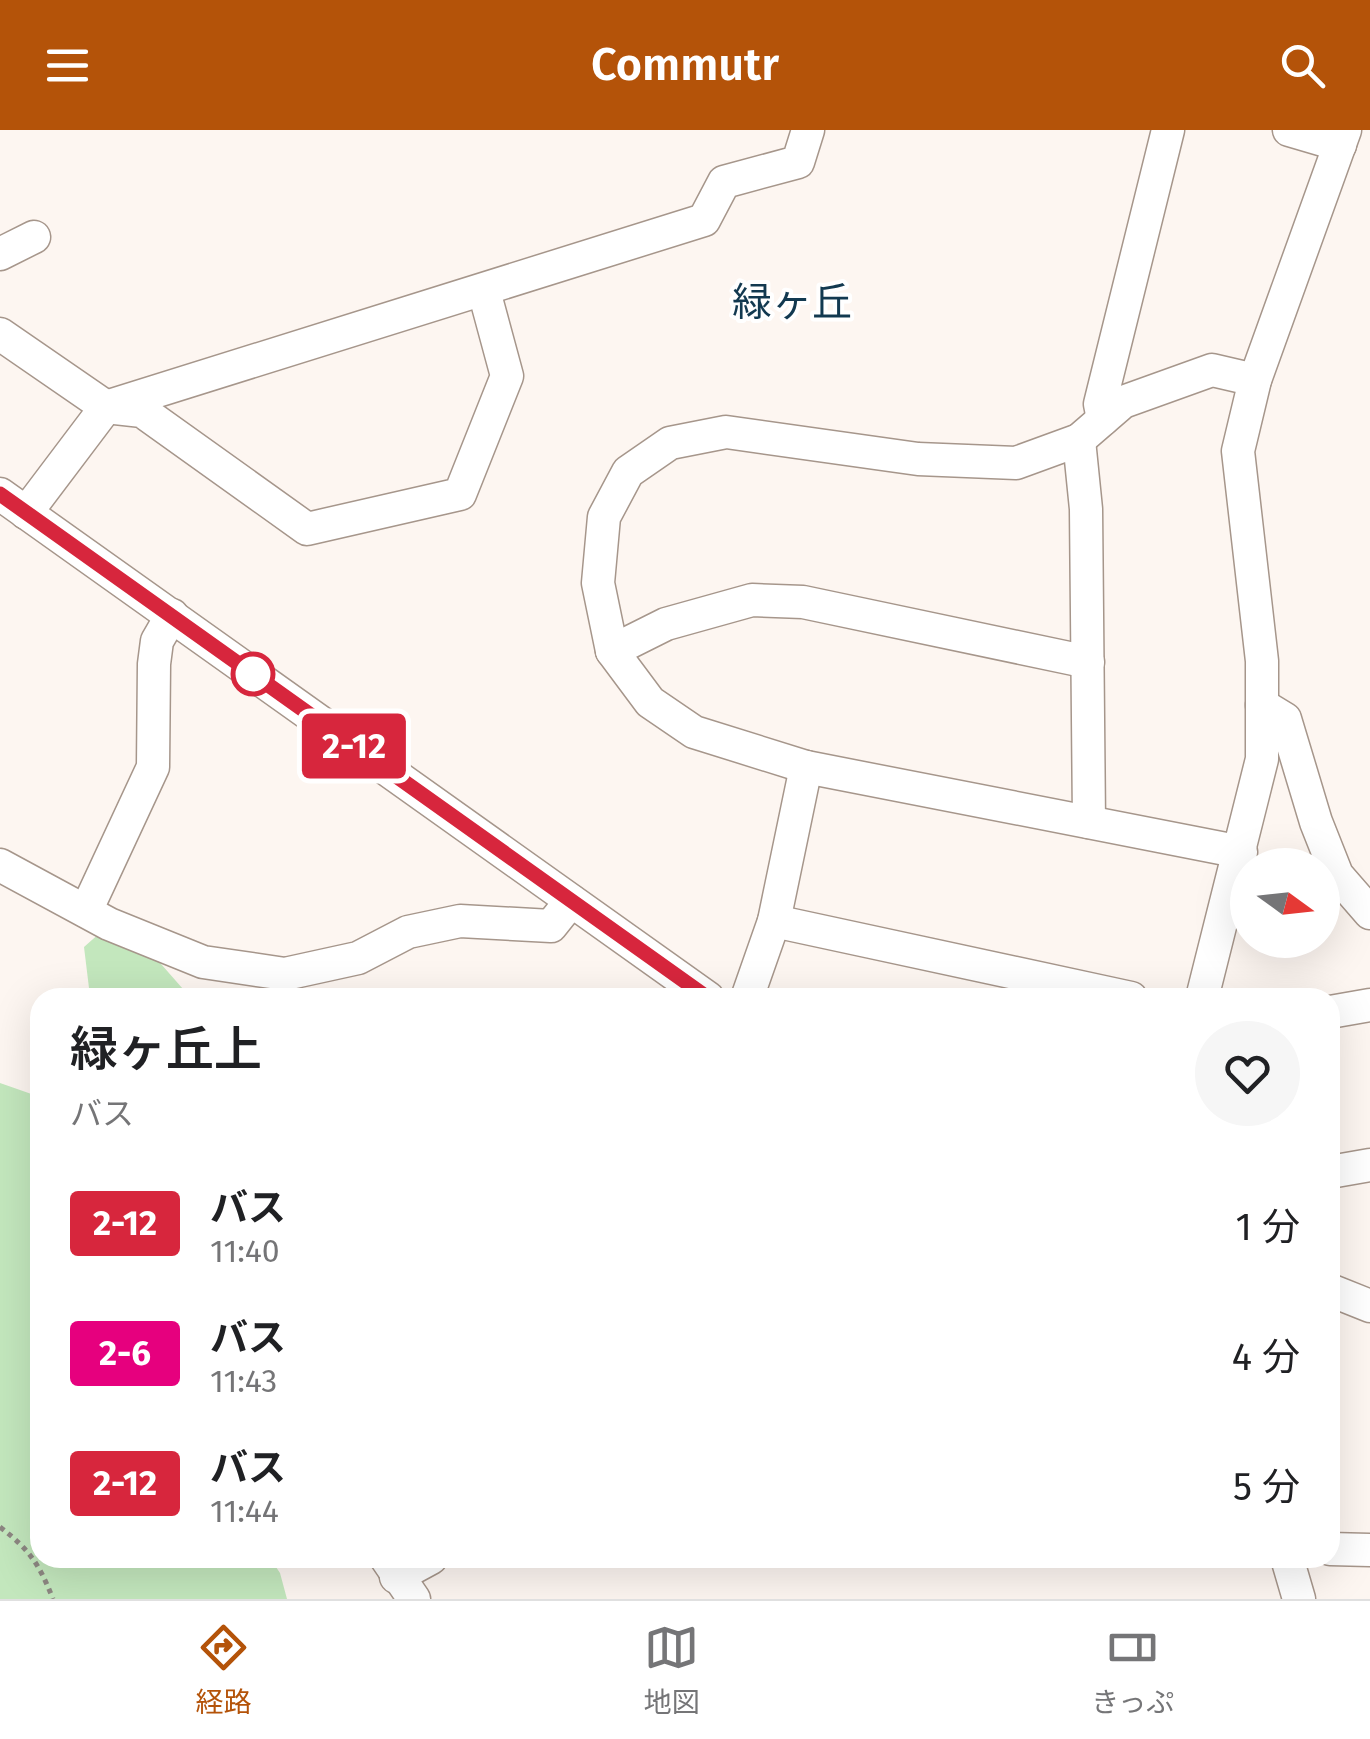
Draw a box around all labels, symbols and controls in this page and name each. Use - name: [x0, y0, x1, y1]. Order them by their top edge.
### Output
- icon: menu: [40, 38, 95, 93]
- text: Commutr: [591, 38, 779, 92]
- icon: search: [1275, 38, 1330, 93]
- district label: 緑ヶ丘: [732, 279, 852, 327]
- unlabelled marker: [232, 653, 274, 695]
- line badge: 2-12: [284, 714, 424, 778]
- text: 2-12: [322, 725, 386, 767]
- north arrow: [1230, 848, 1340, 958]
- map controls: [1230, 848, 1340, 958]
- text: 緑ヶ丘上: [70, 1021, 262, 1079]
- button: heart: [1195, 1021, 1300, 1126]
- text: バス: [70, 1095, 134, 1133]
- text: バス: [210, 1185, 286, 1231]
- text: 2-12: [93, 1202, 157, 1244]
- text: 1 分: [1235, 1204, 1300, 1250]
- text: 11:40: [210, 1232, 280, 1270]
- text: バス: [210, 1315, 286, 1361]
- text: 2-6: [99, 1332, 151, 1374]
- text: 4 分: [1232, 1334, 1300, 1380]
- text: 11:43: [210, 1362, 277, 1400]
- text: バス: [210, 1445, 286, 1491]
- text: 2-12: [93, 1462, 157, 1504]
- text: 5 分: [1233, 1464, 1300, 1510]
- text: 11:44: [210, 1492, 279, 1530]
- tab: 経路: [196, 1620, 252, 1720]
- tab: 地図: [644, 1620, 700, 1720]
- tab: きっぷ: [1091, 1620, 1174, 1720]

